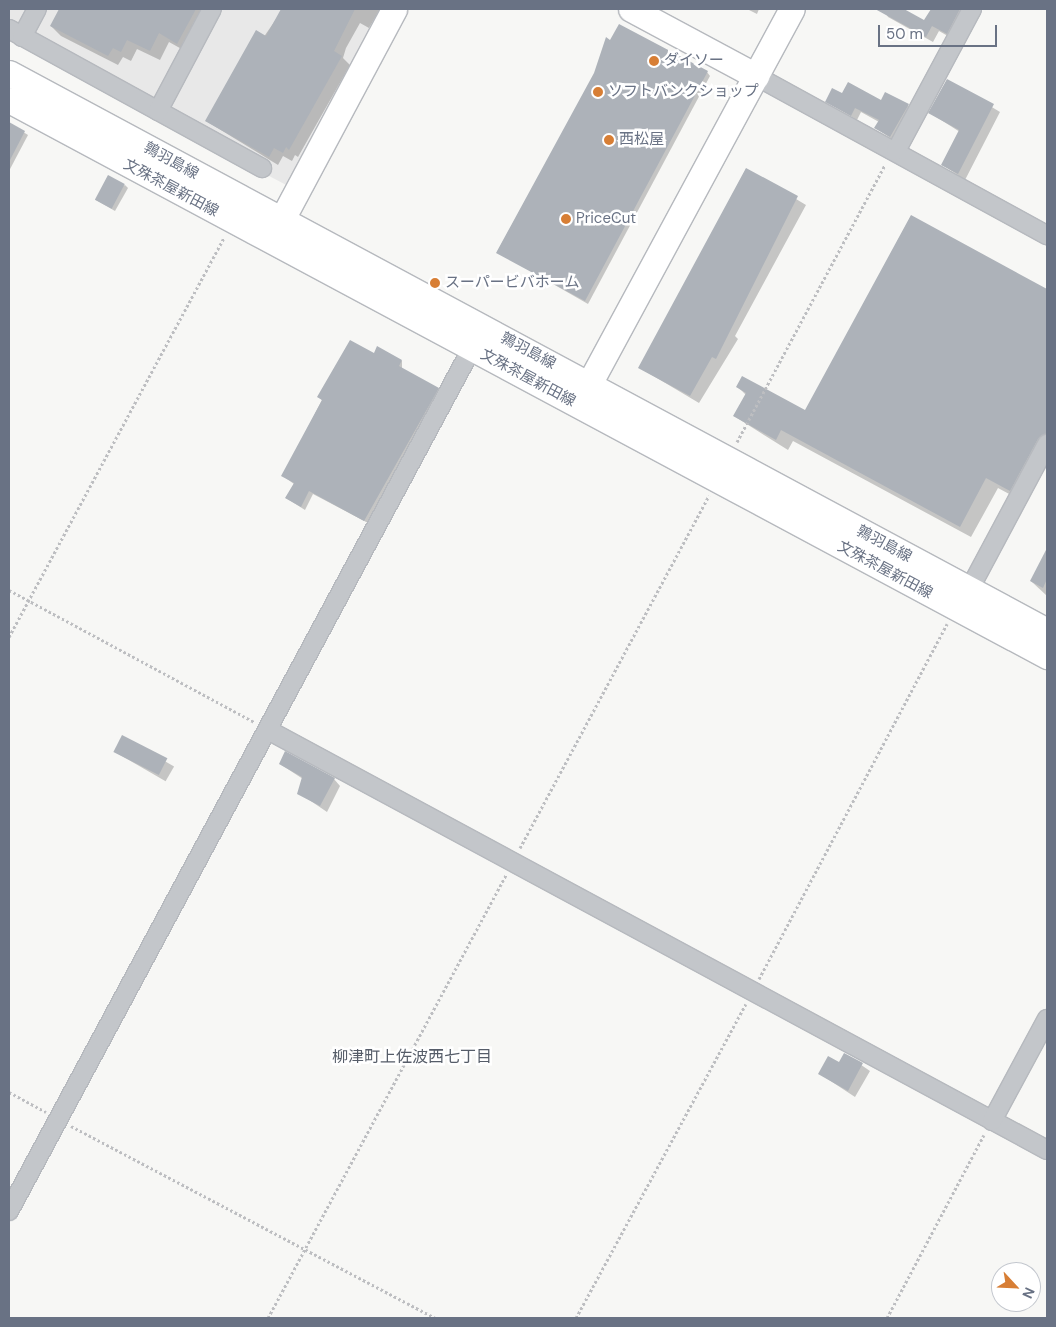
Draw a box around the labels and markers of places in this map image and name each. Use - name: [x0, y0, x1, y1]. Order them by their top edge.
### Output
- place label: ダイソー: [664, 52, 724, 70]
- marker: ダイソー: [648, 55, 660, 67]
- place label: ソフトバンクショップ: [608, 83, 758, 101]
- marker: ソフトバンクショップ: [592, 86, 604, 98]
- place label: 西松屋: [619, 131, 664, 149]
- marker: 西松屋: [603, 134, 615, 146]
- place label: PriceCut: [576, 210, 636, 228]
- marker: PriceCut: [560, 213, 572, 225]
- place label: スーパービバホーム: [445, 274, 580, 292]
- marker: スーパービバホーム: [429, 277, 441, 289]

